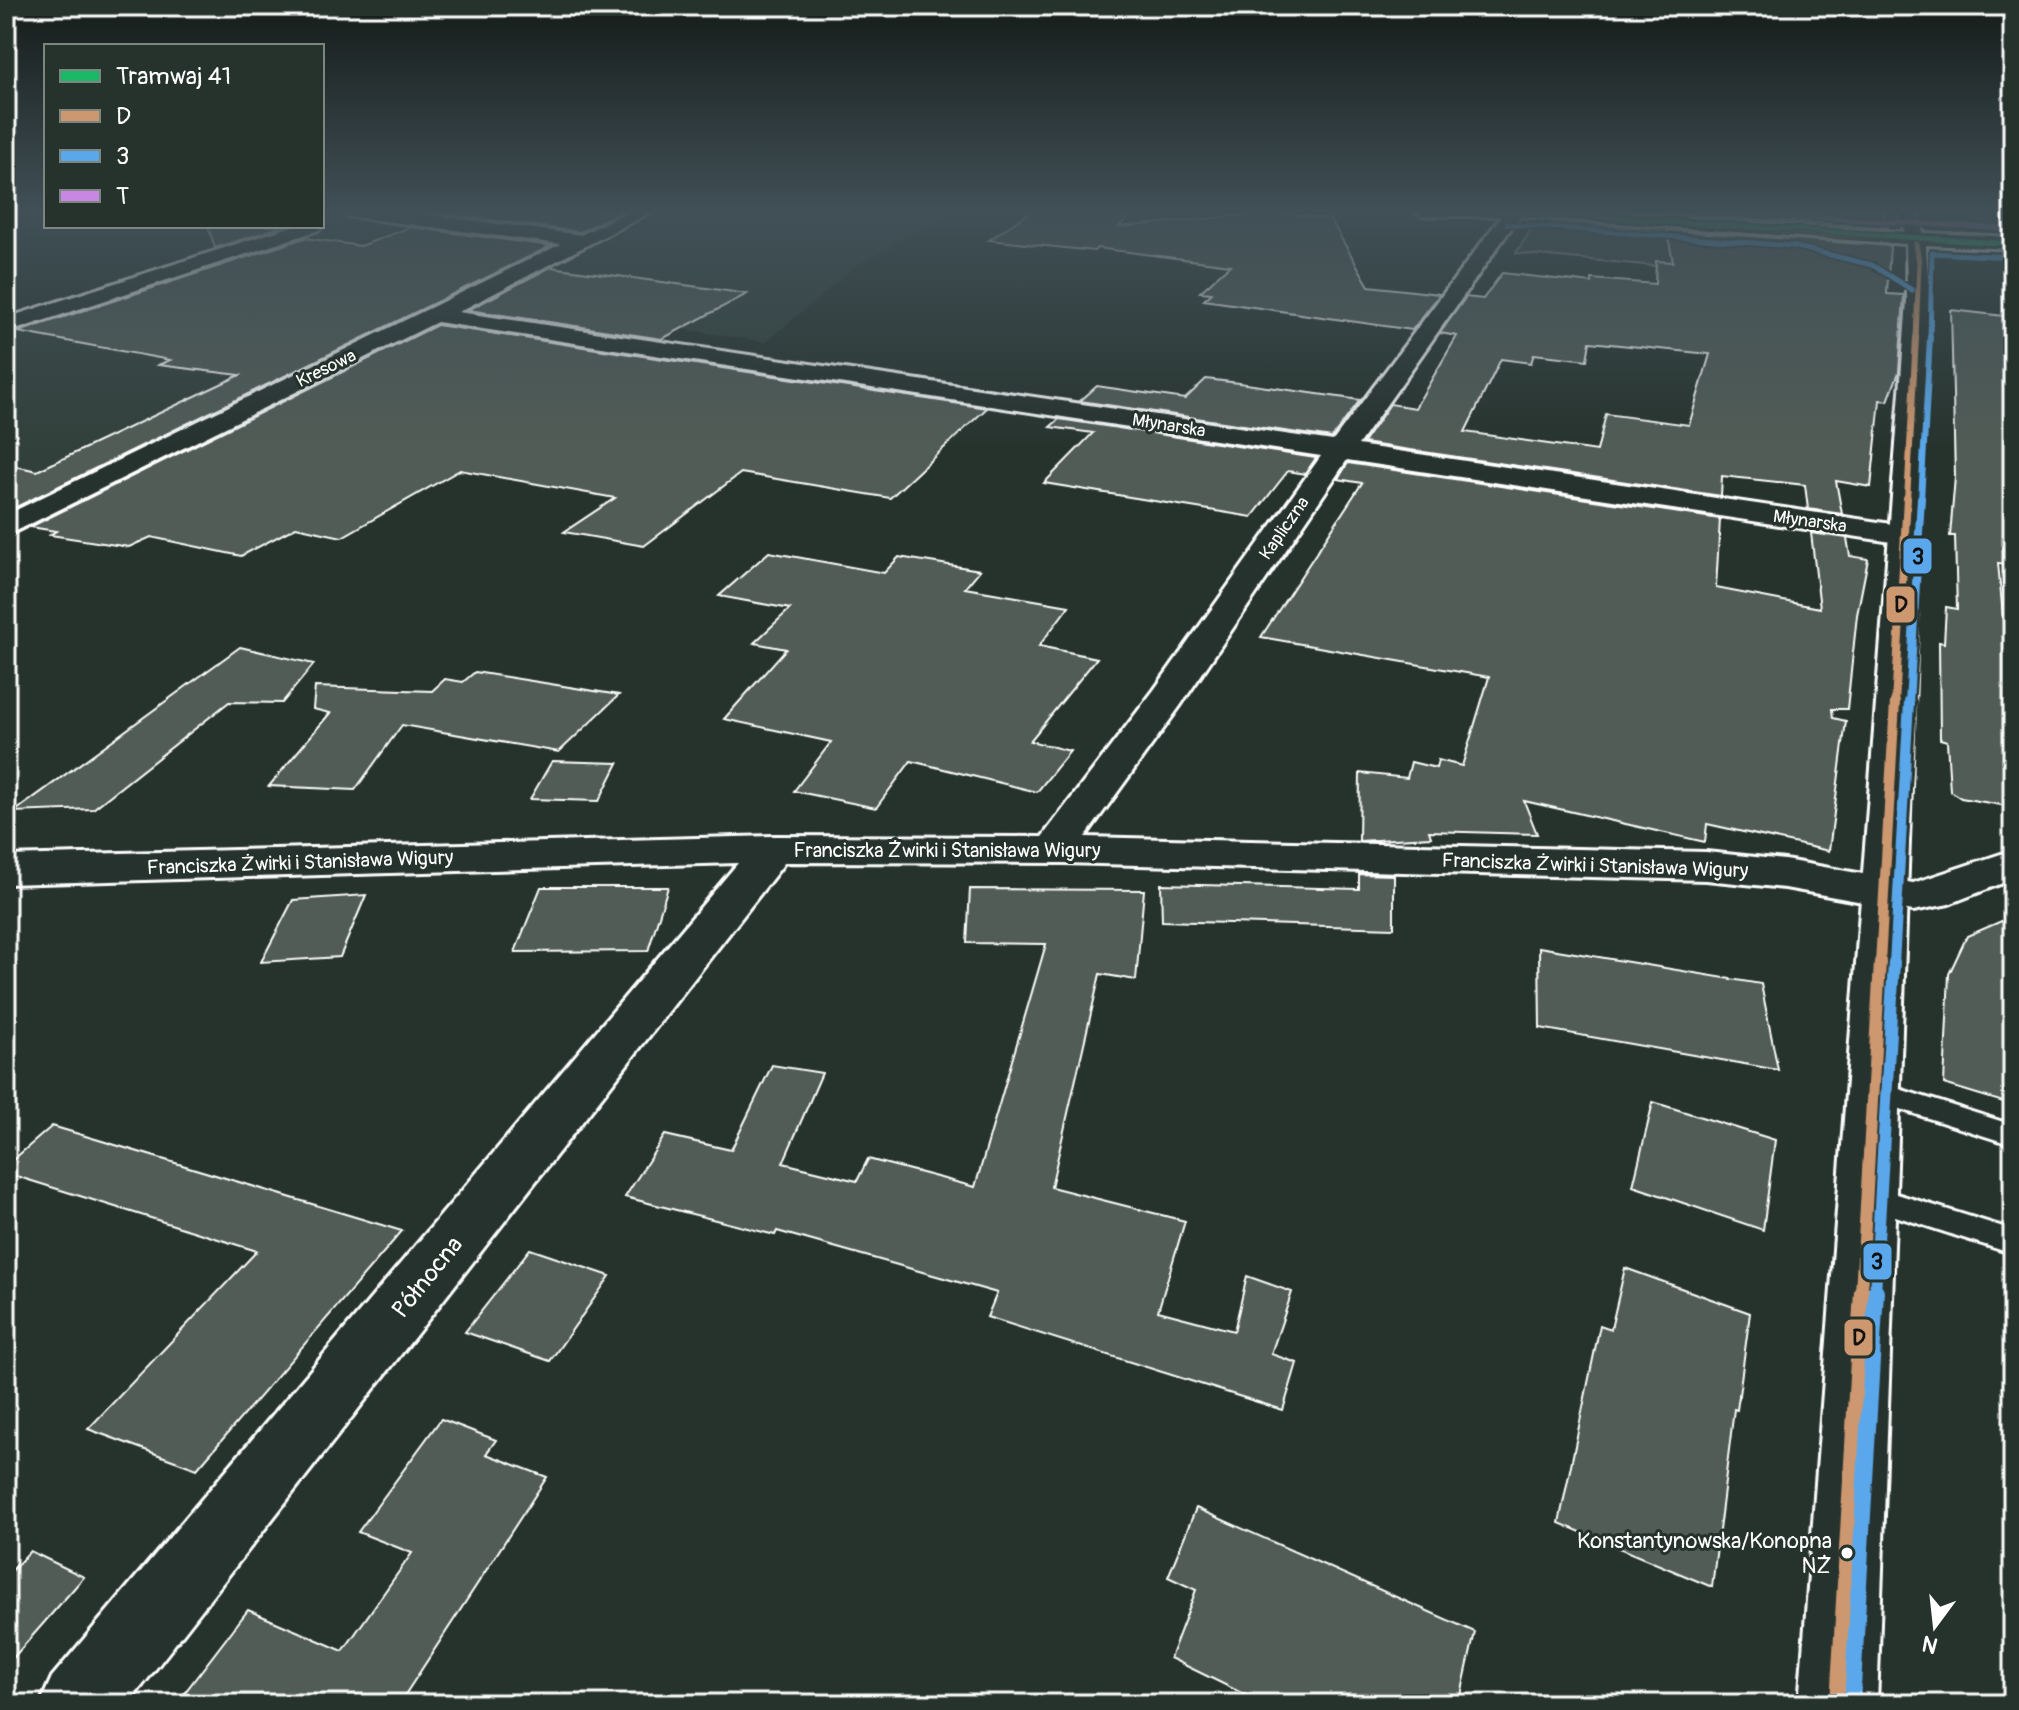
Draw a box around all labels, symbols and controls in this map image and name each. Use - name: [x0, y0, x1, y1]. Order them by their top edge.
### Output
- legend: [44, 44, 324, 228]
- text: Tramwaj 41: [116, 62, 231, 91]
- text: D: [116, 102, 131, 131]
- text: 3: [116, 142, 129, 171]
- text: T: [116, 182, 129, 211]
- street label: Kresowa: [292, 344, 360, 393]
- street label: Młynarska: [1131, 408, 1207, 443]
- street label: Kapliczna: [1254, 492, 1315, 564]
- street label: Młynarska: [1772, 505, 1848, 538]
- line badge: 3: [1902, 537, 1933, 575]
- text: 3: [1912, 543, 1924, 571]
- line badge: D: [1885, 585, 1916, 624]
- text: D: [1894, 591, 1908, 619]
- street label: Franciszka Żwirki i Stanisława Wigury: [794, 838, 1101, 863]
- street label: Franciszka Żwirki i Stanisława Wigury: [146, 845, 454, 880]
- street label: Franciszka Żwirki i Stanisława Wigury: [1441, 848, 1749, 883]
- street label: Północna: [386, 1231, 469, 1324]
- line badge: 3: [1862, 1242, 1893, 1281]
- text: 3: [1871, 1248, 1883, 1276]
- line badge: D: [1843, 1318, 1874, 1357]
- text: D: [1852, 1324, 1866, 1352]
- place label: Konstantynowska/Konopna NŻ: [1577, 1527, 1832, 1580]
- marker: Konstantynowska/Konopna NŻ: [1839, 1545, 1855, 1561]
- north arrow: [1895, 1586, 1975, 1666]
- text: N: [1919, 1629, 1941, 1660]

